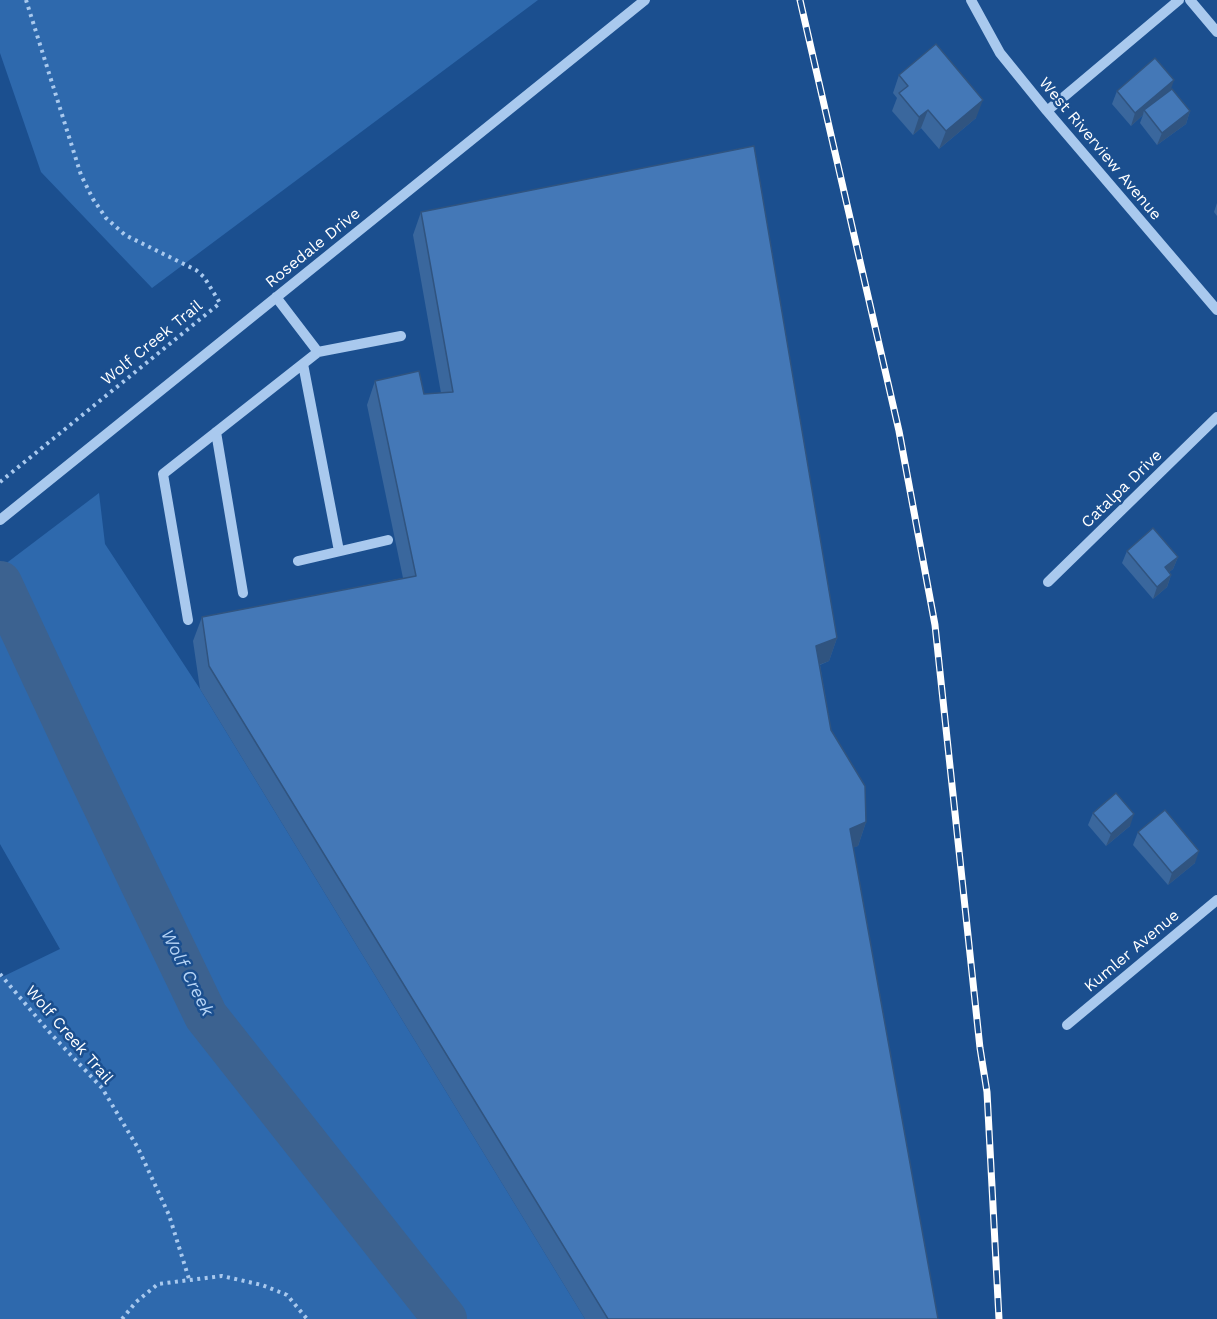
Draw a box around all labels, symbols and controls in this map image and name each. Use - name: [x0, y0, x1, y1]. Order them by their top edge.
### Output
- street label: West Riverview Avenue: [1035, 74, 1165, 224]
- street label: Rosedale Drive: [262, 204, 364, 292]
- street label: Wolf Creek Trail: [98, 296, 206, 390]
- street label: Catalpa Drive: [1078, 446, 1166, 532]
- street label: Kumler Avenue: [1081, 906, 1183, 996]
- water label: Wolf Creek: [156, 926, 218, 1020]
- street label: Wolf Creek Trail: [21, 982, 117, 1088]

